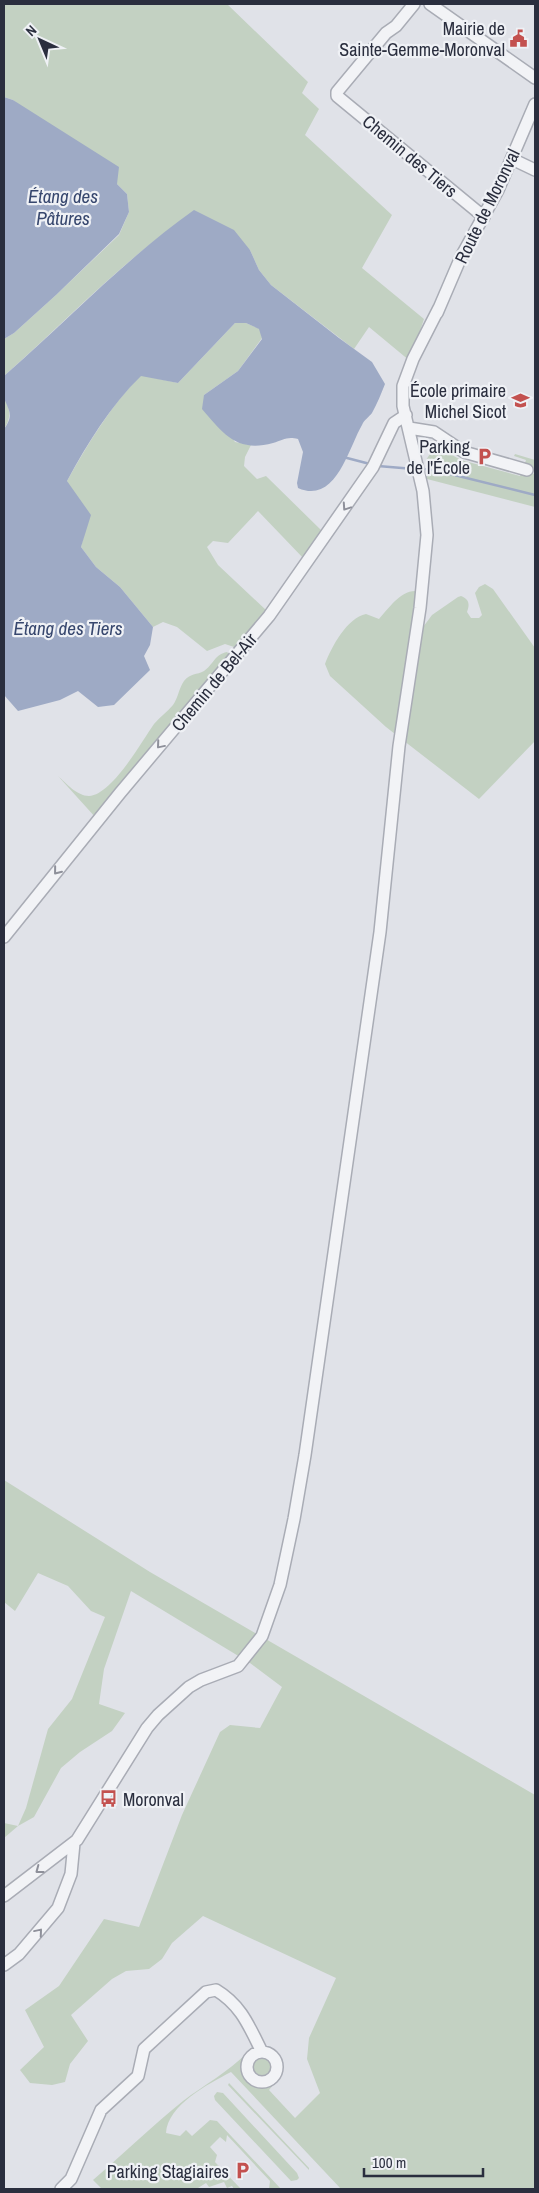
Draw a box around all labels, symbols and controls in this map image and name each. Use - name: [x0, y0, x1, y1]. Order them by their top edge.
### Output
- north arrow: [15, 15, 65, 65]
- place label: Mairie de Sainte-Gemme-Moronval: [339, 16, 505, 62]
- text: N: [22, 21, 40, 40]
- public building icon: Mairie de Sainte-Gemme-Moronval: [509, 28, 529, 48]
- street label: Chemin des Tiers: [357, 109, 463, 203]
- street label: Route de Moronval: [448, 144, 526, 268]
- water label: Étang des Pâtures: [28, 183, 98, 231]
- place label: École primaire Michel Sicot: [410, 378, 506, 424]
- school or university icon: École primaire Michel Sicot: [510, 390, 530, 410]
- place label: Parking de l'École: [406, 434, 471, 480]
- parking icon: Parking de l'École: [474, 446, 494, 466]
- one-way arrow: [343, 501, 352, 511]
- water label: Étang des Tiers: [14, 615, 123, 641]
- street label: Chemin de Bel-Air: [165, 627, 263, 737]
- one-way arrow: [156, 740, 165, 749]
- one-way arrow: [55, 865, 63, 874]
- place label: Moronval: [123, 1787, 184, 1812]
- bus stop icon: Moronval: [99, 1789, 119, 1809]
- one-way arrow: [35, 1864, 45, 1873]
- one-way arrow: [33, 1929, 41, 1938]
- scale bar: [364, 2146, 483, 2178]
- text: 100 m: [372, 2152, 406, 2173]
- place label: Parking Stagiaires: [107, 2159, 229, 2184]
- parking icon: Parking Stagiaires: [233, 2161, 253, 2181]

